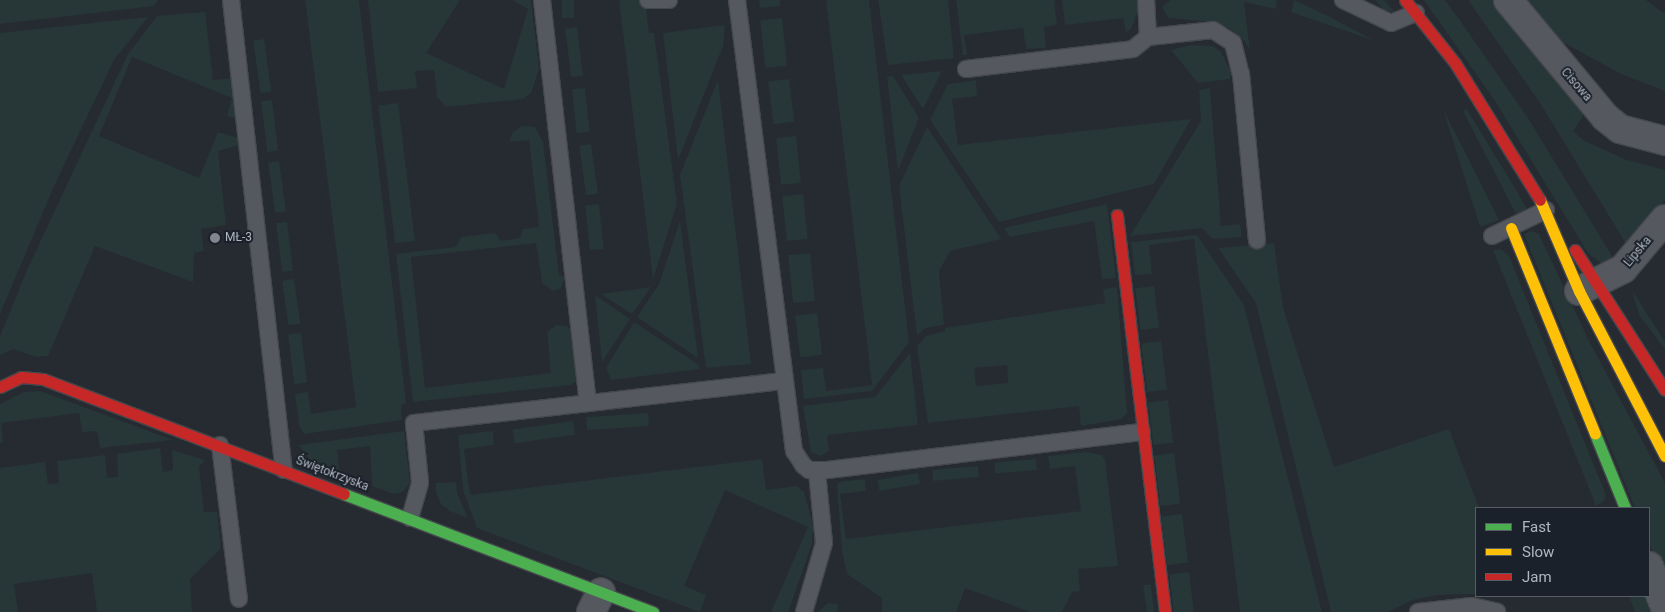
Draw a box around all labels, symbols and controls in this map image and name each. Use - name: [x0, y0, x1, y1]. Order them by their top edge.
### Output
- street label: Cisowa: [1558, 65, 1594, 105]
- place label: MŁ-3: [225, 231, 252, 245]
- marker: MŁ-3: [209, 232, 221, 244]
- street label: Lipska: [1621, 234, 1655, 270]
- street label: Świętokrzyska: [294, 454, 370, 494]
- legend: [1475, 507, 1650, 597]
- text: Fast: [1522, 518, 1551, 536]
- text: Slow: [1522, 543, 1554, 561]
- text: Jam: [1522, 568, 1552, 586]

